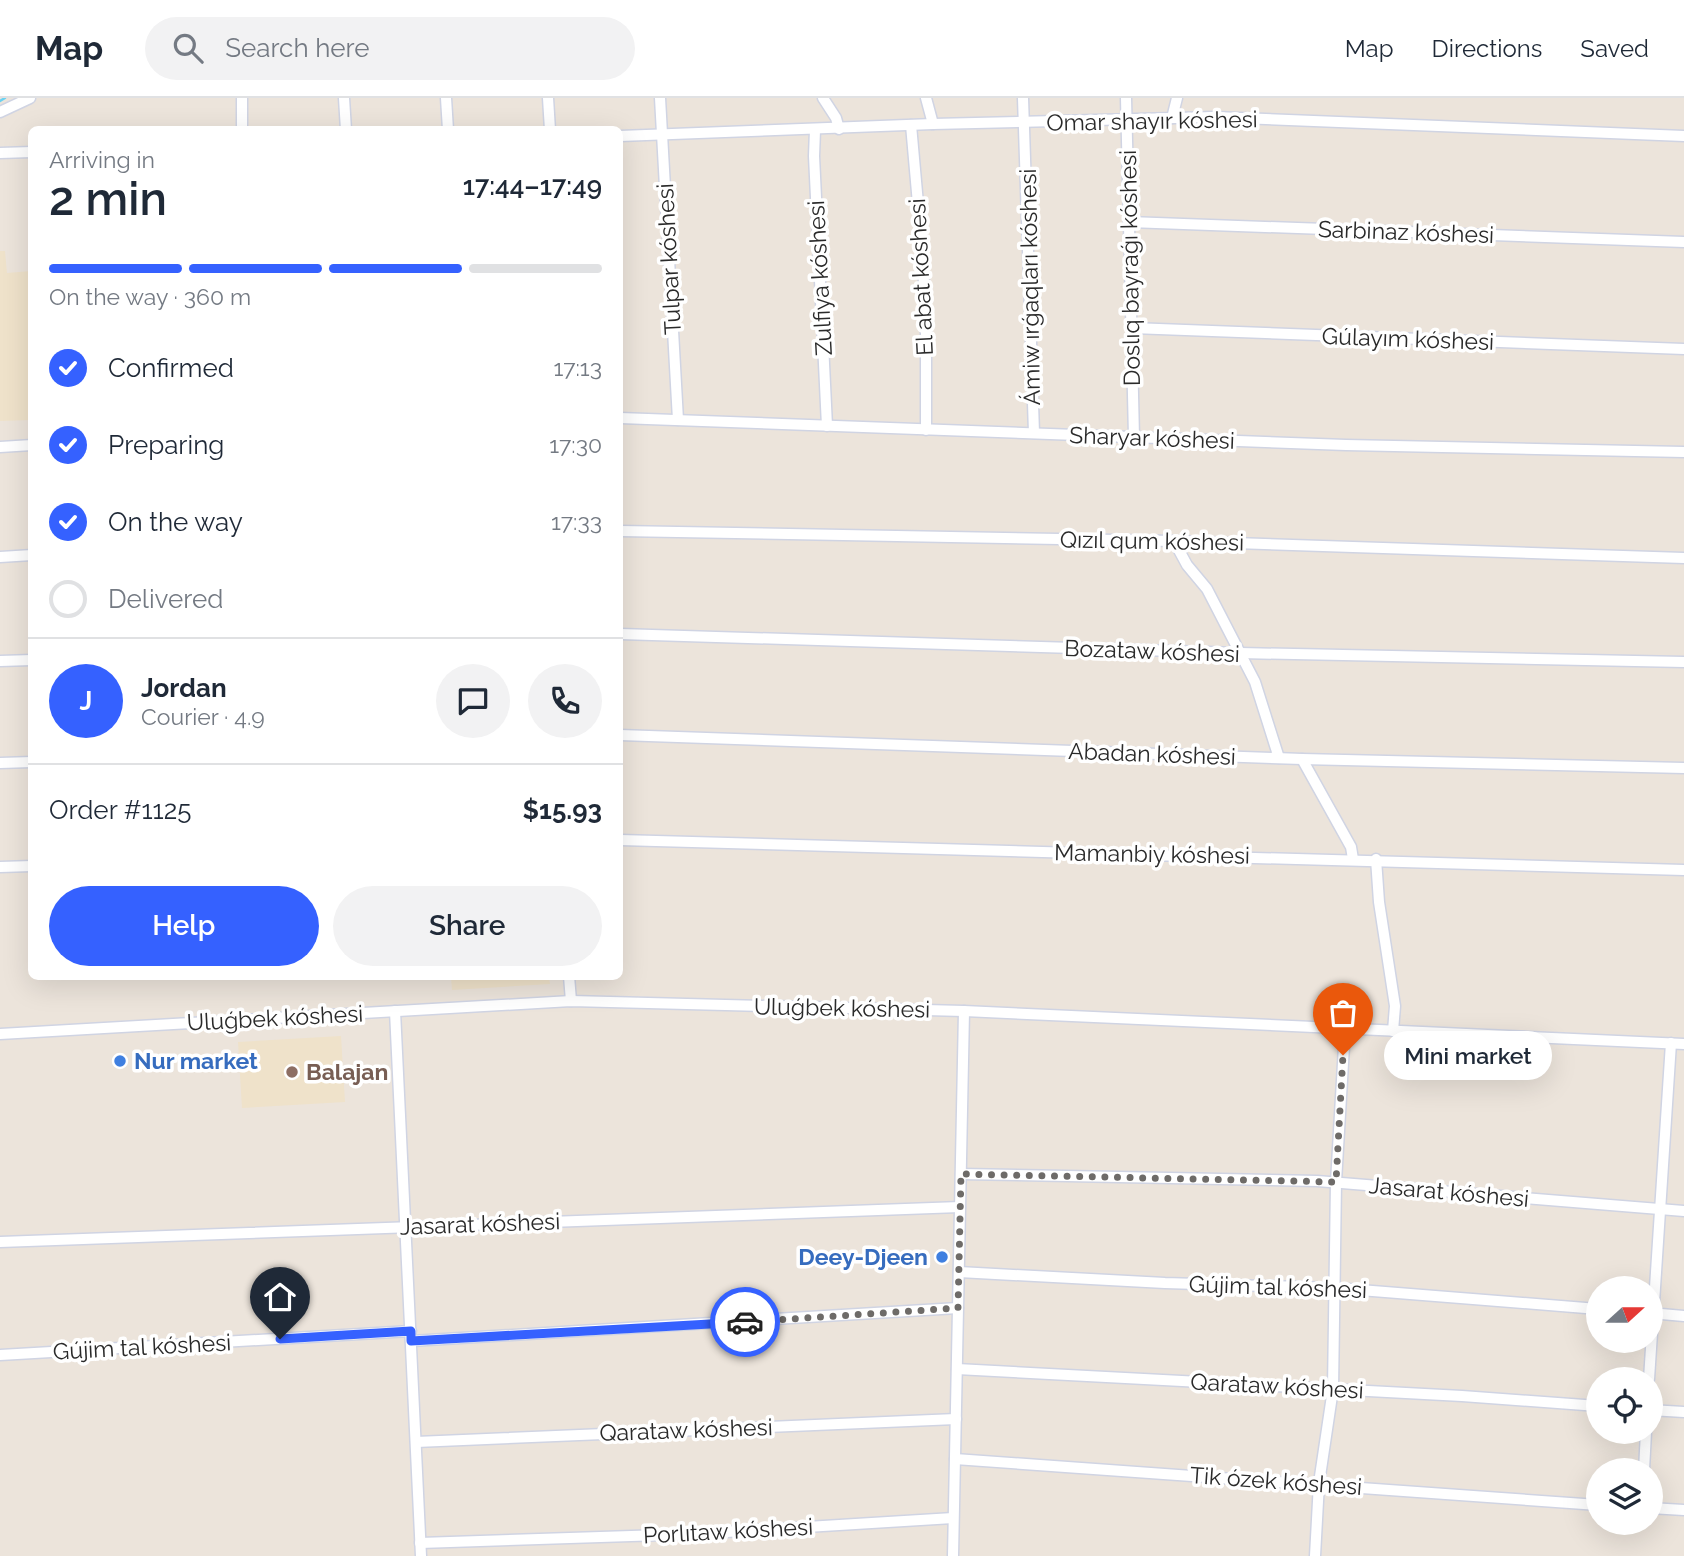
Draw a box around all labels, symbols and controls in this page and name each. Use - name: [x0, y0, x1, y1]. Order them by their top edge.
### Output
- search box: [145, 17, 635, 80]
- text: Map: [35, 29, 103, 68]
- icon: search: [169, 29, 207, 67]
- text: Search here: [225, 33, 370, 63]
- text: Map: [1345, 34, 1394, 63]
- text: Directions: [1432, 34, 1542, 63]
- text: Saved: [1580, 34, 1649, 63]
- street label: Omar shayır kóshesi: [1046, 105, 1258, 136]
- text: Arriving in: [49, 146, 155, 173]
- street label: Doslıq bayraǵı kóshesi: [1114, 150, 1145, 386]
- street label: Ámiw ırǵaqları kóshesi: [1014, 168, 1045, 406]
- text: 17:44–17:49: [463, 171, 602, 201]
- text: 2 min: [49, 172, 167, 226]
- street label: Tulpar kóshesi: [651, 183, 686, 335]
- street label: El abat kóshesi: [903, 198, 938, 356]
- street label: Zulfiya kóshesi: [802, 200, 837, 356]
- street label: Sarbinaz kóshesi: [1317, 215, 1495, 248]
- text: On the way · 360 m: [49, 283, 251, 310]
- street label: Gúlayım kóshesi: [1321, 322, 1495, 355]
- icon: check: [49, 349, 87, 387]
- text: Confirmed: [108, 353, 234, 383]
- text: 17:13: [554, 354, 602, 381]
- street label: Sharyar kóshesi: [1069, 421, 1235, 454]
- icon: check: [49, 426, 87, 464]
- text: Preparing: [108, 430, 224, 460]
- text: 17:30: [549, 431, 602, 458]
- icon: check: [49, 503, 87, 541]
- text: On the way: [108, 507, 243, 537]
- text: 17:33: [551, 508, 602, 535]
- street label: Qızıl qum kóshesi: [1060, 525, 1244, 556]
- text: Delivered: [108, 584, 223, 614]
- street label: Bozataw kóshesi: [1064, 634, 1240, 667]
- button: chat: [436, 664, 510, 738]
- button: phone: [528, 664, 602, 738]
- text: Jordan: [141, 673, 227, 703]
- text: J: [80, 686, 92, 716]
- text: Courier · 4.9: [141, 703, 265, 730]
- street label: Abadan kóshesi: [1068, 737, 1236, 770]
- text: Order #1125: [49, 795, 191, 825]
- text: $15.93: [523, 795, 602, 825]
- street label: Mamanbiy kóshesi: [1054, 838, 1250, 869]
- button: Help: [49, 886, 319, 966]
- button: Share: [333, 886, 602, 966]
- pin: [1313, 983, 1373, 1055]
- street label: Uluǵbek kóshesi: [754, 992, 930, 1023]
- icon: bag: [1324, 994, 1362, 1032]
- street label: Uluǵbek kóshesi: [186, 999, 364, 1036]
- callout: Mini market: [1385, 1030, 1553, 1080]
- text: Mini market: [1404, 1042, 1532, 1069]
- place label: Nur market: [134, 1047, 258, 1074]
- marker: Nur market: [112, 1053, 128, 1069]
- place label: Balajan: [306, 1058, 388, 1085]
- marker: Balajan: [284, 1064, 300, 1080]
- street label: Jasarat kóshesi: [1368, 1171, 1530, 1212]
- street label: Jasarat kóshesi: [399, 1207, 561, 1240]
- place label: Deey-Djeen: [798, 1243, 928, 1270]
- marker: Deey-Djeen: [934, 1249, 950, 1265]
- pin: [250, 1267, 310, 1339]
- street label: Gújim tal kóshesi: [1188, 1270, 1368, 1303]
- north arrow: [1586, 1276, 1662, 1353]
- map controls: [1586, 1276, 1663, 1535]
- icon: home: [261, 1278, 299, 1316]
- courier: [710, 1287, 780, 1357]
- icon: car: [726, 1303, 764, 1341]
- street label: Gújim tal kóshesi: [52, 1328, 232, 1365]
- street label: Qarataw kóshesi: [1190, 1367, 1364, 1404]
- button: locate: [1586, 1367, 1663, 1444]
- street label: Qarataw kóshesi: [599, 1413, 773, 1446]
- button: layers: [1586, 1458, 1663, 1535]
- street label: Tik ózek kóshesi: [1189, 1461, 1363, 1500]
- street label: Porlıtaw kóshesi: [642, 1513, 814, 1548]

